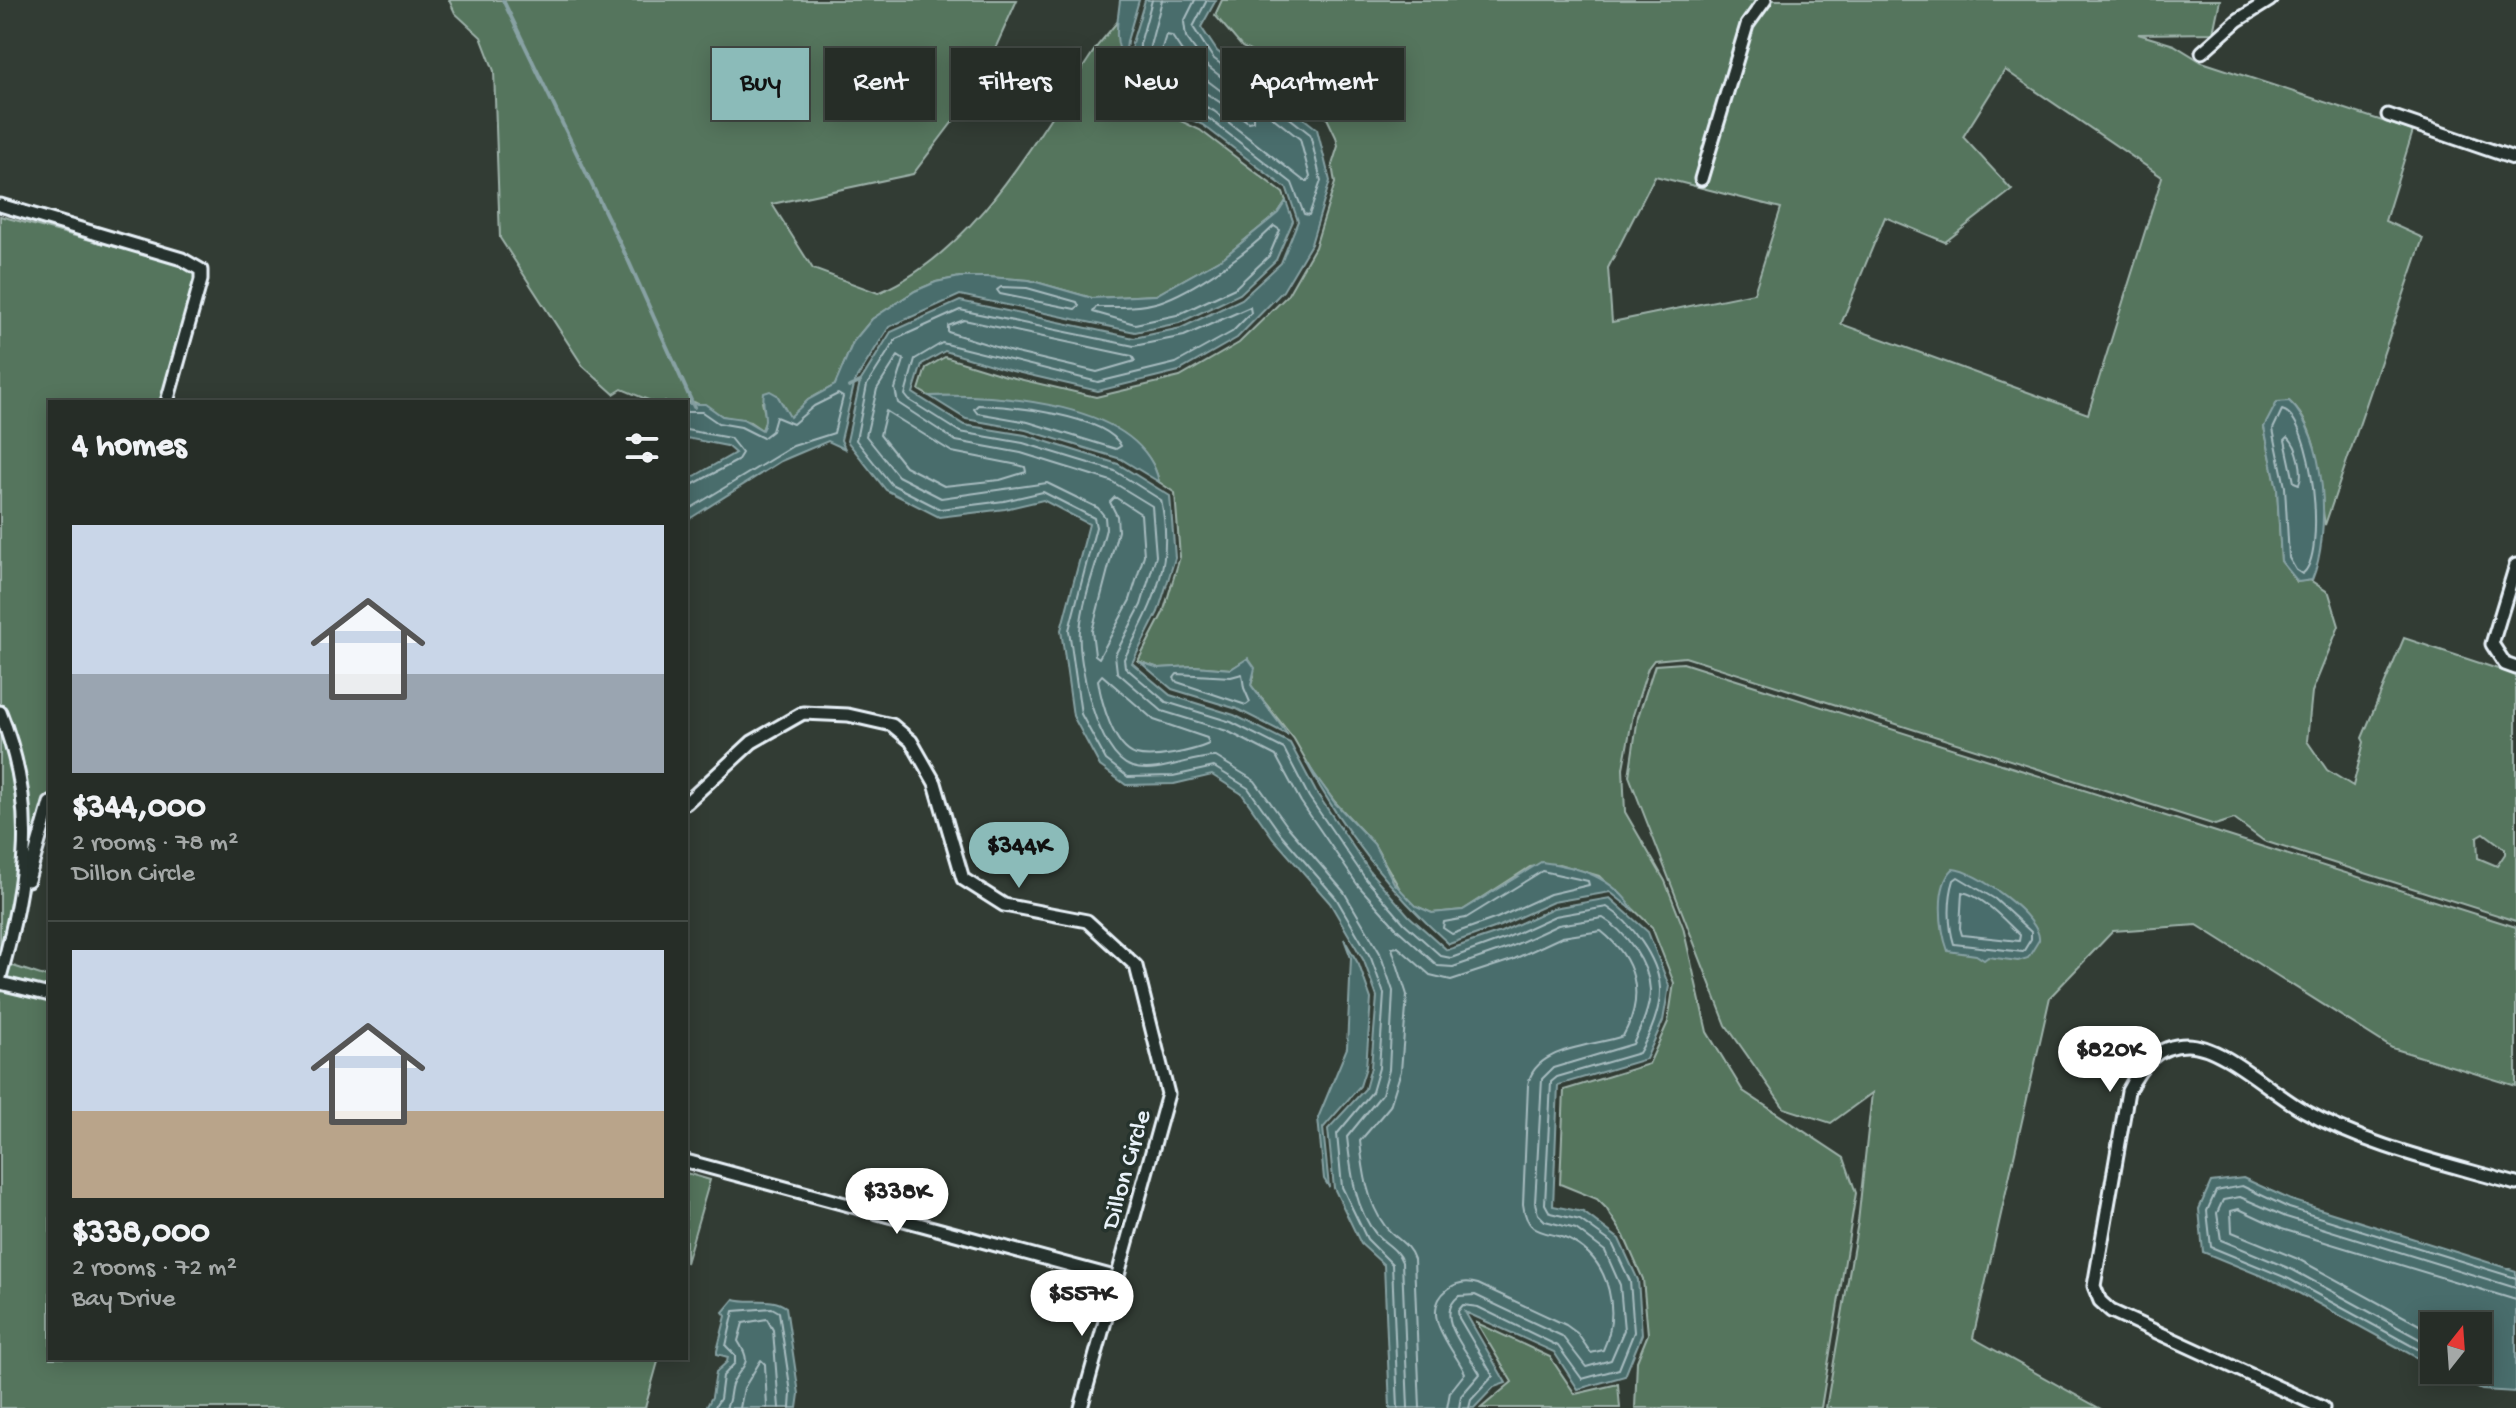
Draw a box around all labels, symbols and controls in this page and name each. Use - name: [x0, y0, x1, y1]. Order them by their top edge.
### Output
- chip: Buy: [712, 48, 809, 120]
- chip: Rent: [825, 48, 935, 120]
- chip: Filters: [951, 48, 1080, 120]
- chip: New: [1096, 48, 1206, 120]
- chip: Apartment: [1222, 48, 1404, 120]
- icon: filters: [620, 426, 664, 470]
- text: 4 homes: [72, 428, 186, 468]
- icon: home: [296, 577, 440, 721]
- text: $344,000: [72, 789, 206, 829]
- pin: $344K: [963, 822, 1075, 890]
- text: 2 rooms · 78 m²: [72, 829, 238, 860]
- text: $344K: [987, 832, 1051, 863]
- text: Dillon Circle: [72, 860, 195, 891]
- icon: home: [296, 1002, 440, 1146]
- pin: $820K: [2054, 1026, 2166, 1094]
- text: $820K: [2076, 1036, 2144, 1067]
- street label: Dillon Circle: [1096, 1106, 1160, 1236]
- pin: $338K: [841, 1168, 953, 1236]
- text: $338K: [863, 1178, 931, 1209]
- text: $338,000: [72, 1214, 210, 1254]
- text: 2 rooms · 72 m²: [72, 1254, 237, 1285]
- pin: $557K: [1026, 1270, 1138, 1338]
- text: $557K: [1049, 1280, 1115, 1311]
- text: Bay Drive: [72, 1285, 175, 1316]
- north arrow: [2420, 1312, 2492, 1384]
- map controls: [2420, 1312, 2492, 1384]

